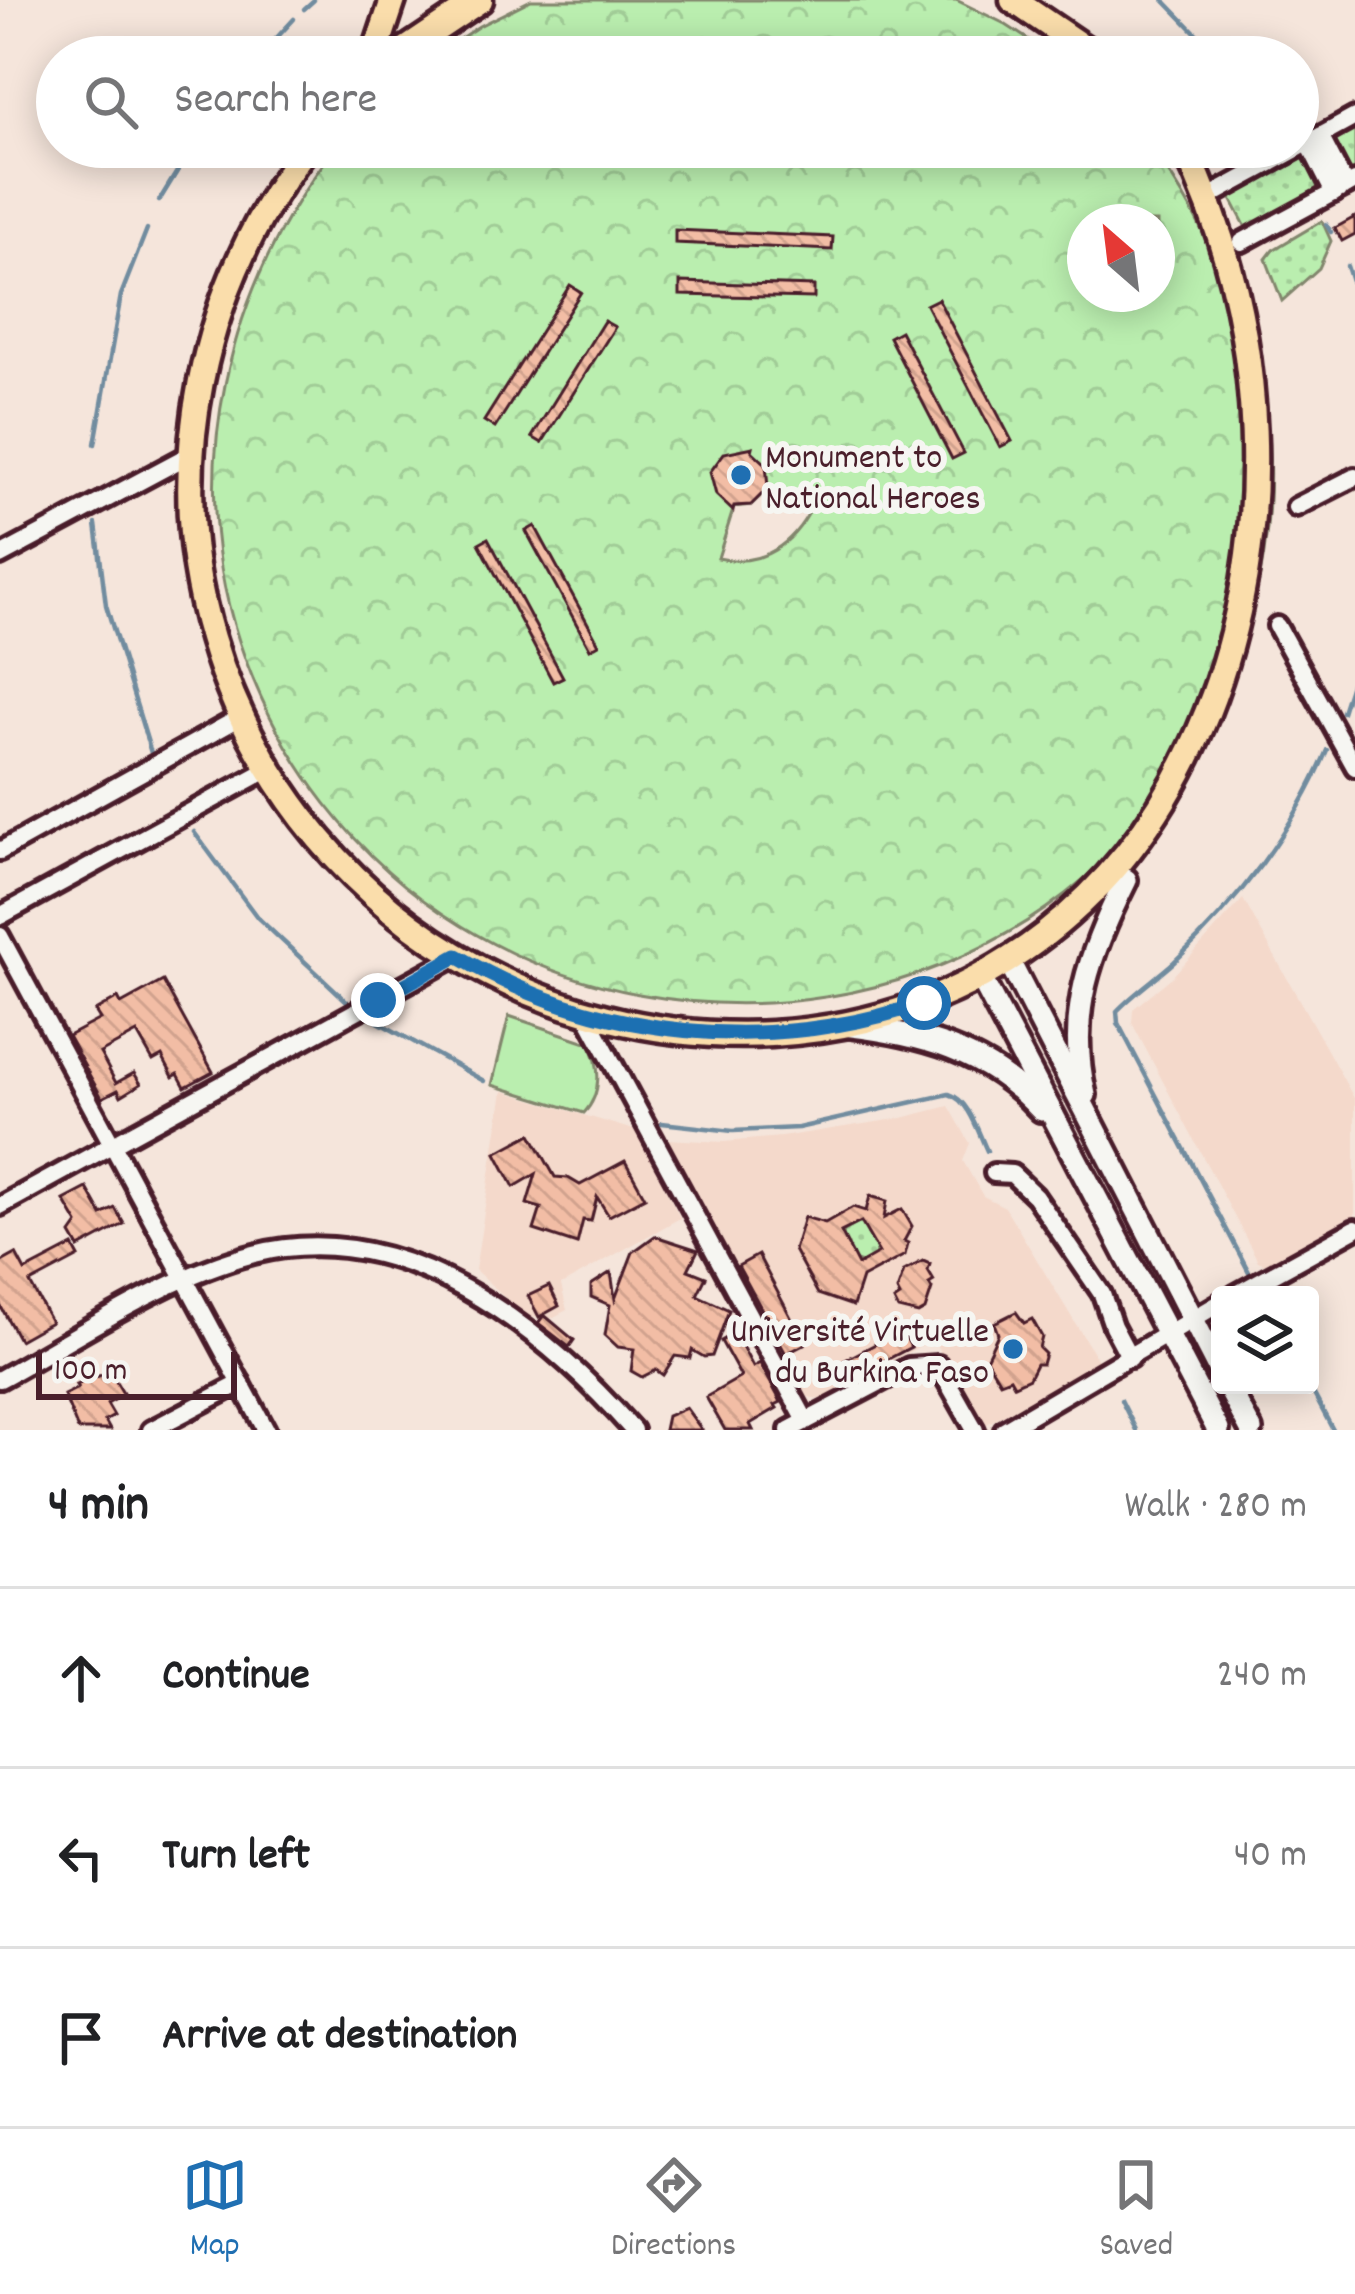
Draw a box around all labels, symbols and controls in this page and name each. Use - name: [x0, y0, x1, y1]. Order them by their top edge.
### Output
- search box: [36, 36, 1319, 168]
- icon: search: [78, 69, 144, 135]
- text: Search here: [174, 70, 377, 134]
- north arrow: [1067, 204, 1175, 312]
- place label: Monument to National Heroes: [765, 434, 981, 527]
- marker: Monument to National Heroes: [728, 462, 754, 488]
- route end: [351, 973, 405, 1027]
- route start: [897, 976, 951, 1030]
- map controls: [1211, 1286, 1319, 1394]
- button: layers: [1211, 1286, 1319, 1394]
- place label: Université Virtuelle du Burkina Faso: [731, 1308, 989, 1401]
- marker: Université Virtuelle du Burkina Faso: [1000, 1336, 1026, 1362]
- scale bar: [36, 1346, 237, 1399]
- text: 100 m: [54, 1349, 127, 1396]
- text: 4 min: [48, 1472, 149, 1544]
- text: Walk · 280 m: [1125, 1481, 1307, 1536]
- icon: ahead: [48, 1645, 114, 1711]
- text: Continue: [162, 1646, 310, 1710]
- text: 240 m: [1217, 1650, 1307, 1705]
- icon: left: [48, 1825, 114, 1891]
- text: Turn left: [162, 1826, 310, 1890]
- text: 40 m: [1234, 1830, 1307, 1885]
- icon: arrive: [48, 2005, 114, 2071]
- text: Arrive at destination: [162, 2006, 517, 2070]
- tab: Map: [182, 2152, 248, 2271]
- tab: Directions: [611, 2152, 736, 2271]
- tab: Saved: [1100, 2152, 1173, 2271]

